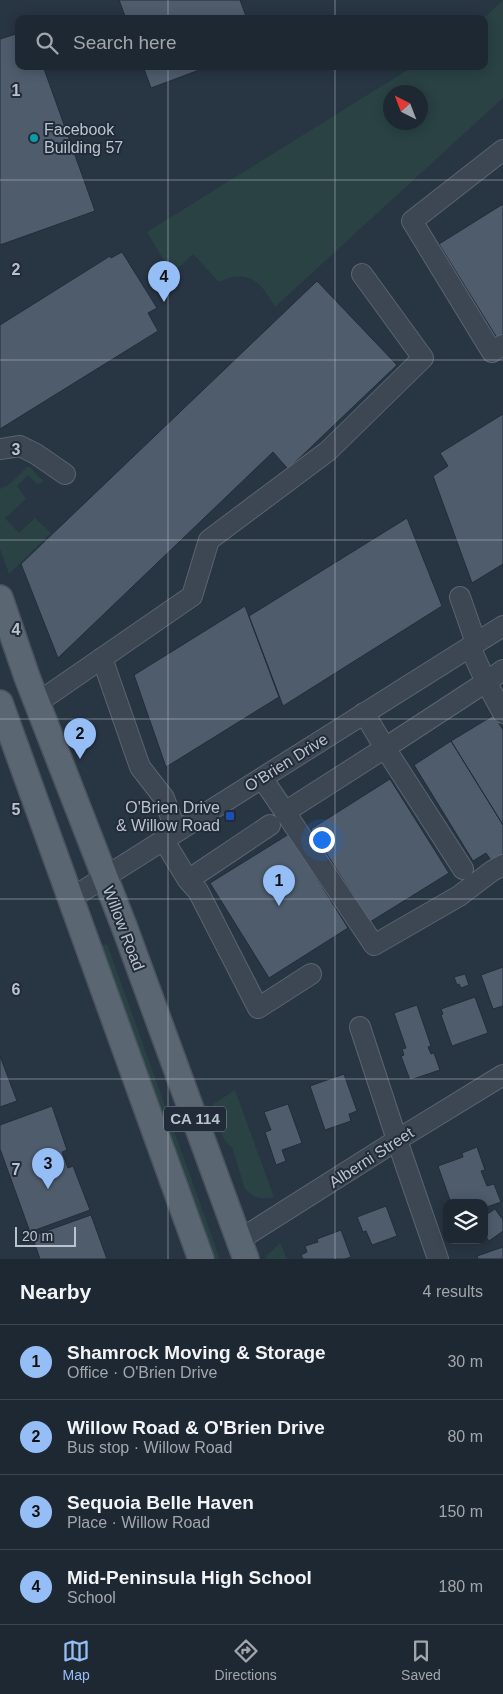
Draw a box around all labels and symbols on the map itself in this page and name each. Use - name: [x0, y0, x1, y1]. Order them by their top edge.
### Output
- text: 1: [12, 82, 21, 99]
- north arrow: [383, 85, 428, 130]
- place label: Facebook Building 57: [44, 121, 123, 156]
- marker: Facebook Building 57: [28, 132, 40, 144]
- text: 2: [12, 261, 21, 278]
- pin: 4: [148, 261, 180, 302]
- text: 3: [12, 441, 21, 458]
- text: 4: [12, 621, 21, 638]
- pin: 2: [64, 718, 96, 759]
- street label: O'Brien Drive: [242, 730, 331, 795]
- place label: O'Brien Drive & Willow Road: [116, 799, 220, 834]
- text: 5: [12, 801, 21, 818]
- marker: O'Brien Drive & Willow Road: [224, 810, 236, 822]
- your location: [309, 827, 335, 853]
- pin: 1: [263, 865, 295, 906]
- street label: Willow Road: [100, 884, 147, 973]
- text: 6: [12, 981, 21, 998]
- road number: CA 114: [164, 1106, 226, 1132]
- street label: Alberni Street: [326, 1124, 417, 1191]
- pin: 3: [32, 1148, 64, 1189]
- text: 7: [12, 1161, 21, 1178]
- scale bar: [15, 1224, 76, 1247]

